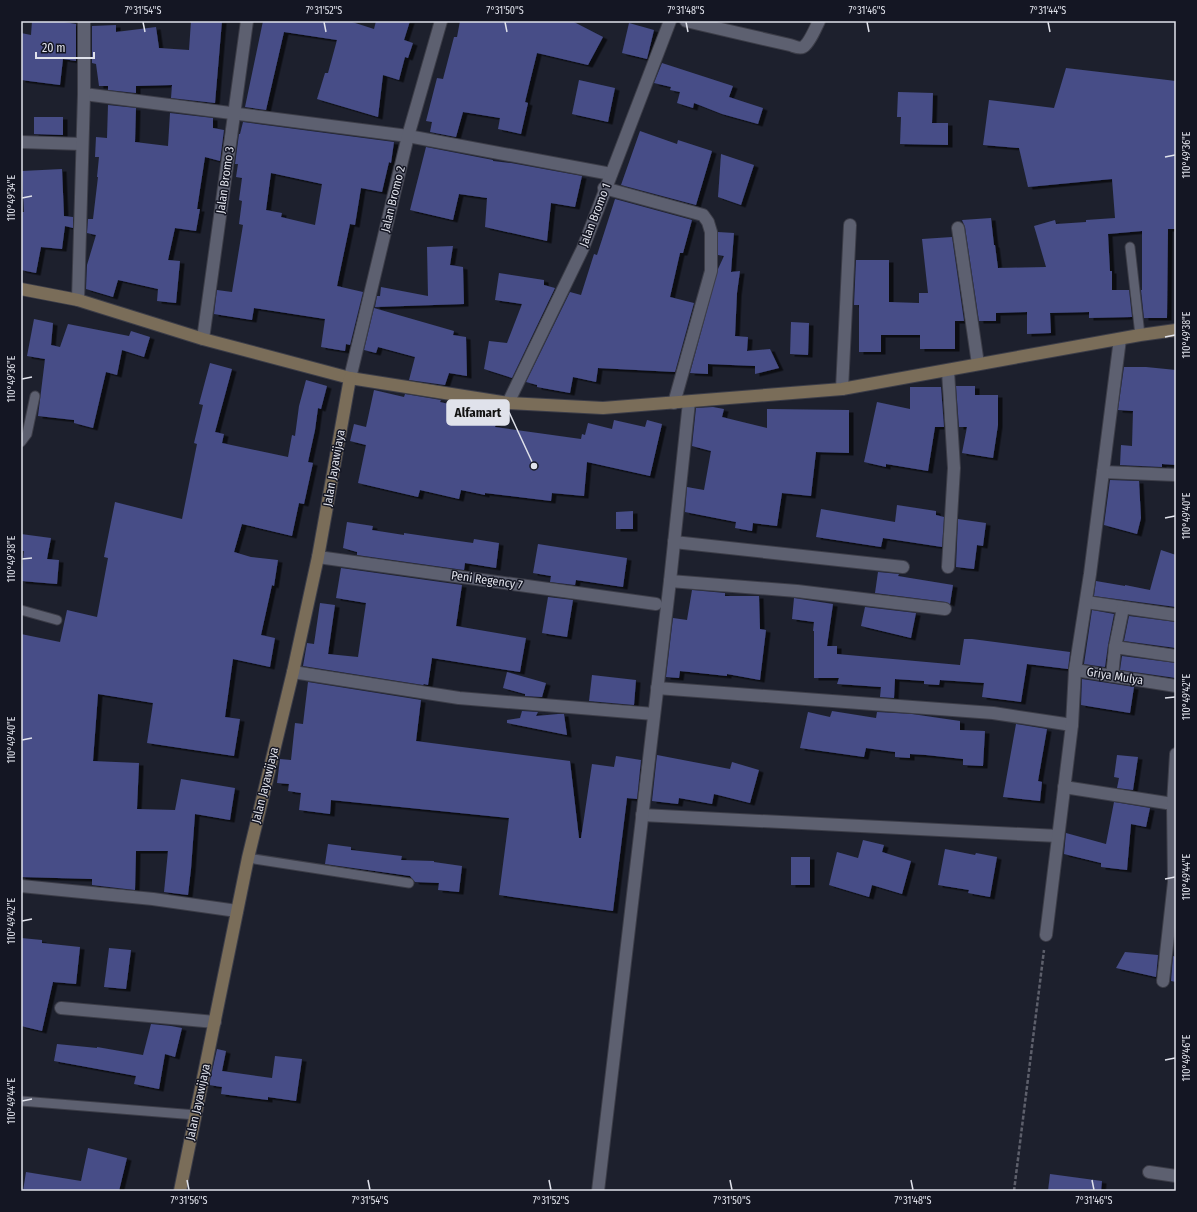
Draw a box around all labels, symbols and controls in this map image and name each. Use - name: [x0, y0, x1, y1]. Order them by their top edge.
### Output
- text: 7°31'54"S: [125, 5, 161, 17]
- text: 7°31'52"S: [306, 5, 342, 17]
- text: 7°31'50"S: [486, 5, 524, 17]
- text: 7°31'48"S: [667, 5, 705, 17]
- text: 7°31'46"S: [849, 5, 886, 17]
- text: 7°31'44"S: [1030, 5, 1066, 17]
- scale bar: [36, 34, 94, 60]
- text: 20 m: [42, 41, 66, 55]
- text: 110°49'36"E: [1181, 131, 1193, 178]
- street label: Jalan Bromo 3: [213, 146, 237, 214]
- street label: Jalan Bromo 2: [378, 165, 408, 233]
- text: 110°49'34"E: [6, 175, 18, 221]
- street label: Jalan Bromo 1: [576, 181, 614, 249]
- text: 110°49'38"E: [1181, 311, 1193, 358]
- text: 110°49'36"E: [6, 355, 18, 402]
- callout: Alfamart: [447, 400, 509, 425]
- text: Alfamart: [454, 405, 502, 420]
- street label: Jalan Jayawijaya: [320, 428, 348, 508]
- text: 110°49'40"E: [1181, 492, 1193, 540]
- text: 110°49'38"E: [6, 535, 18, 582]
- street label: Peni Regency 7: [450, 568, 524, 592]
- street label: Griya Mulya: [1086, 665, 1144, 687]
- text: 110°49'42"E: [1181, 674, 1193, 720]
- text: 110°49'40"E: [6, 716, 18, 764]
- street label: Jalan Jayawijaya: [249, 745, 281, 824]
- text: 110°49'44"E: [1181, 854, 1193, 900]
- text: 110°49'42"E: [6, 898, 18, 944]
- text: 110°49'46"E: [1181, 1034, 1193, 1081]
- street label: Jalan Jayawijaya: [183, 1062, 213, 1142]
- text: 110°49'44"E: [6, 1078, 18, 1124]
- text: 7°31'56"S: [170, 1195, 208, 1207]
- text: 7°31'54"S: [352, 1195, 388, 1207]
- text: 7°31'52"S: [533, 1195, 569, 1207]
- text: 7°31'50"S: [713, 1195, 751, 1207]
- text: 7°31'48"S: [894, 1195, 932, 1207]
- text: 7°31'46"S: [1076, 1195, 1113, 1207]

